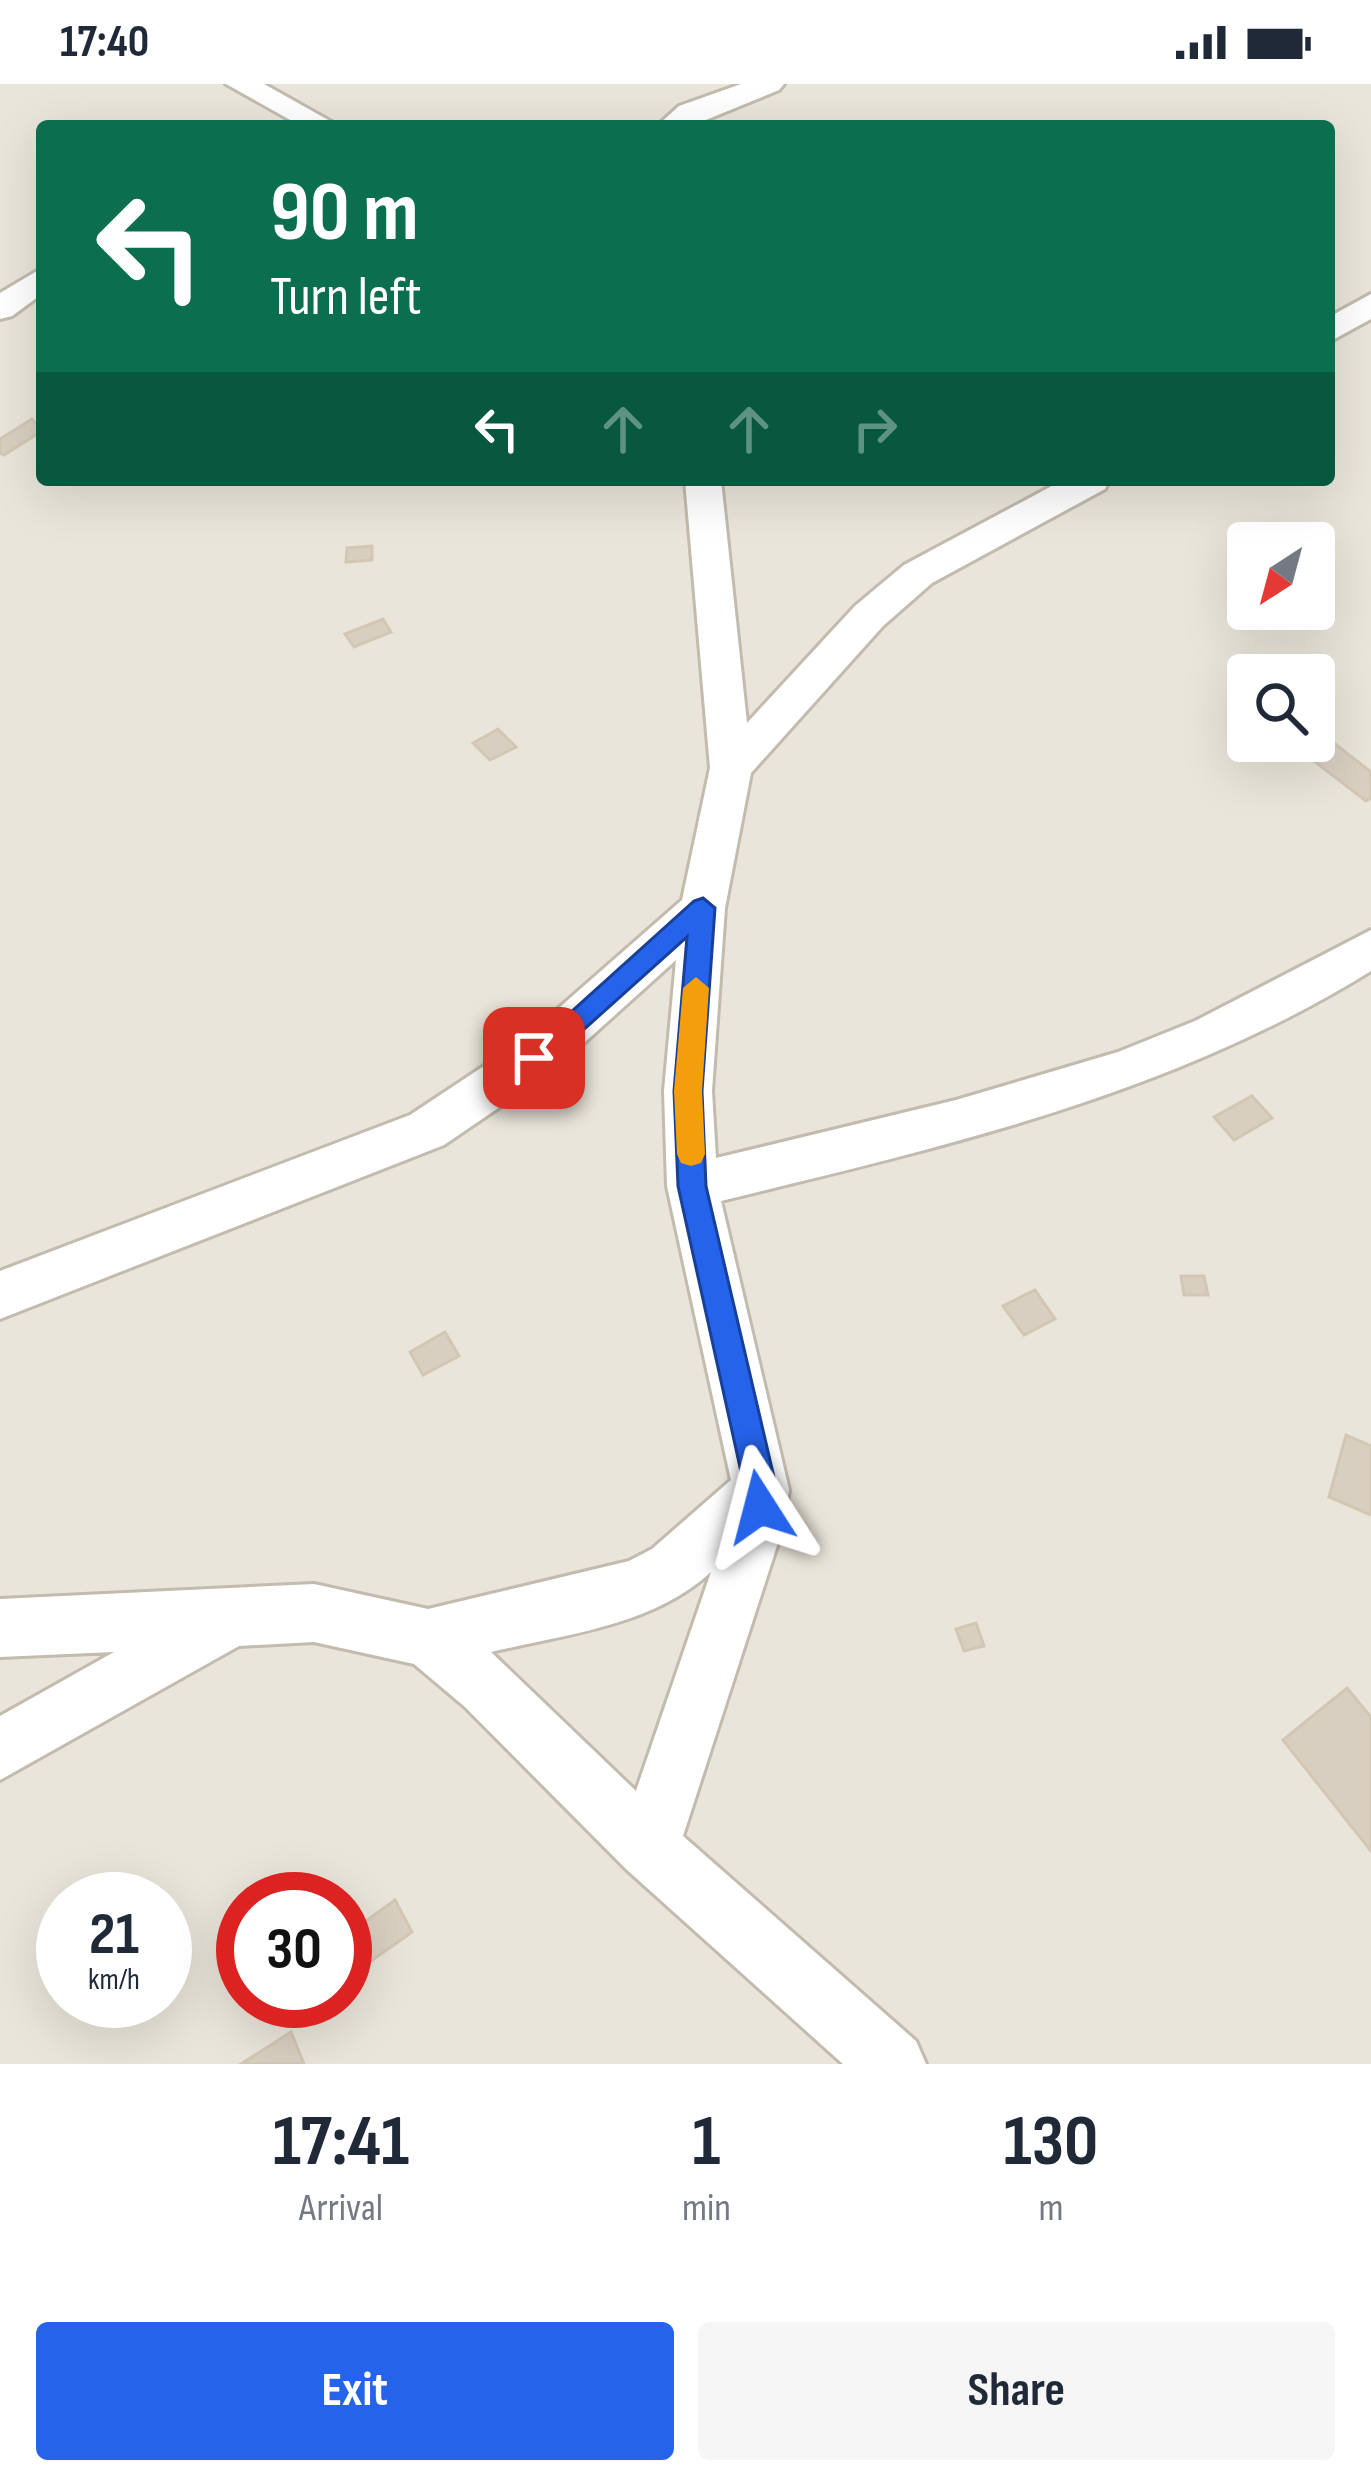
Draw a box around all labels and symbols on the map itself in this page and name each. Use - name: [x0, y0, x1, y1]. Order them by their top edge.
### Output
- north arrow: [1227, 522, 1335, 630]
- pin: [483, 1007, 585, 1109]
- position arrow: [697, 1444, 823, 1570]
- speed limit sign: 30: [216, 1872, 372, 2028]

